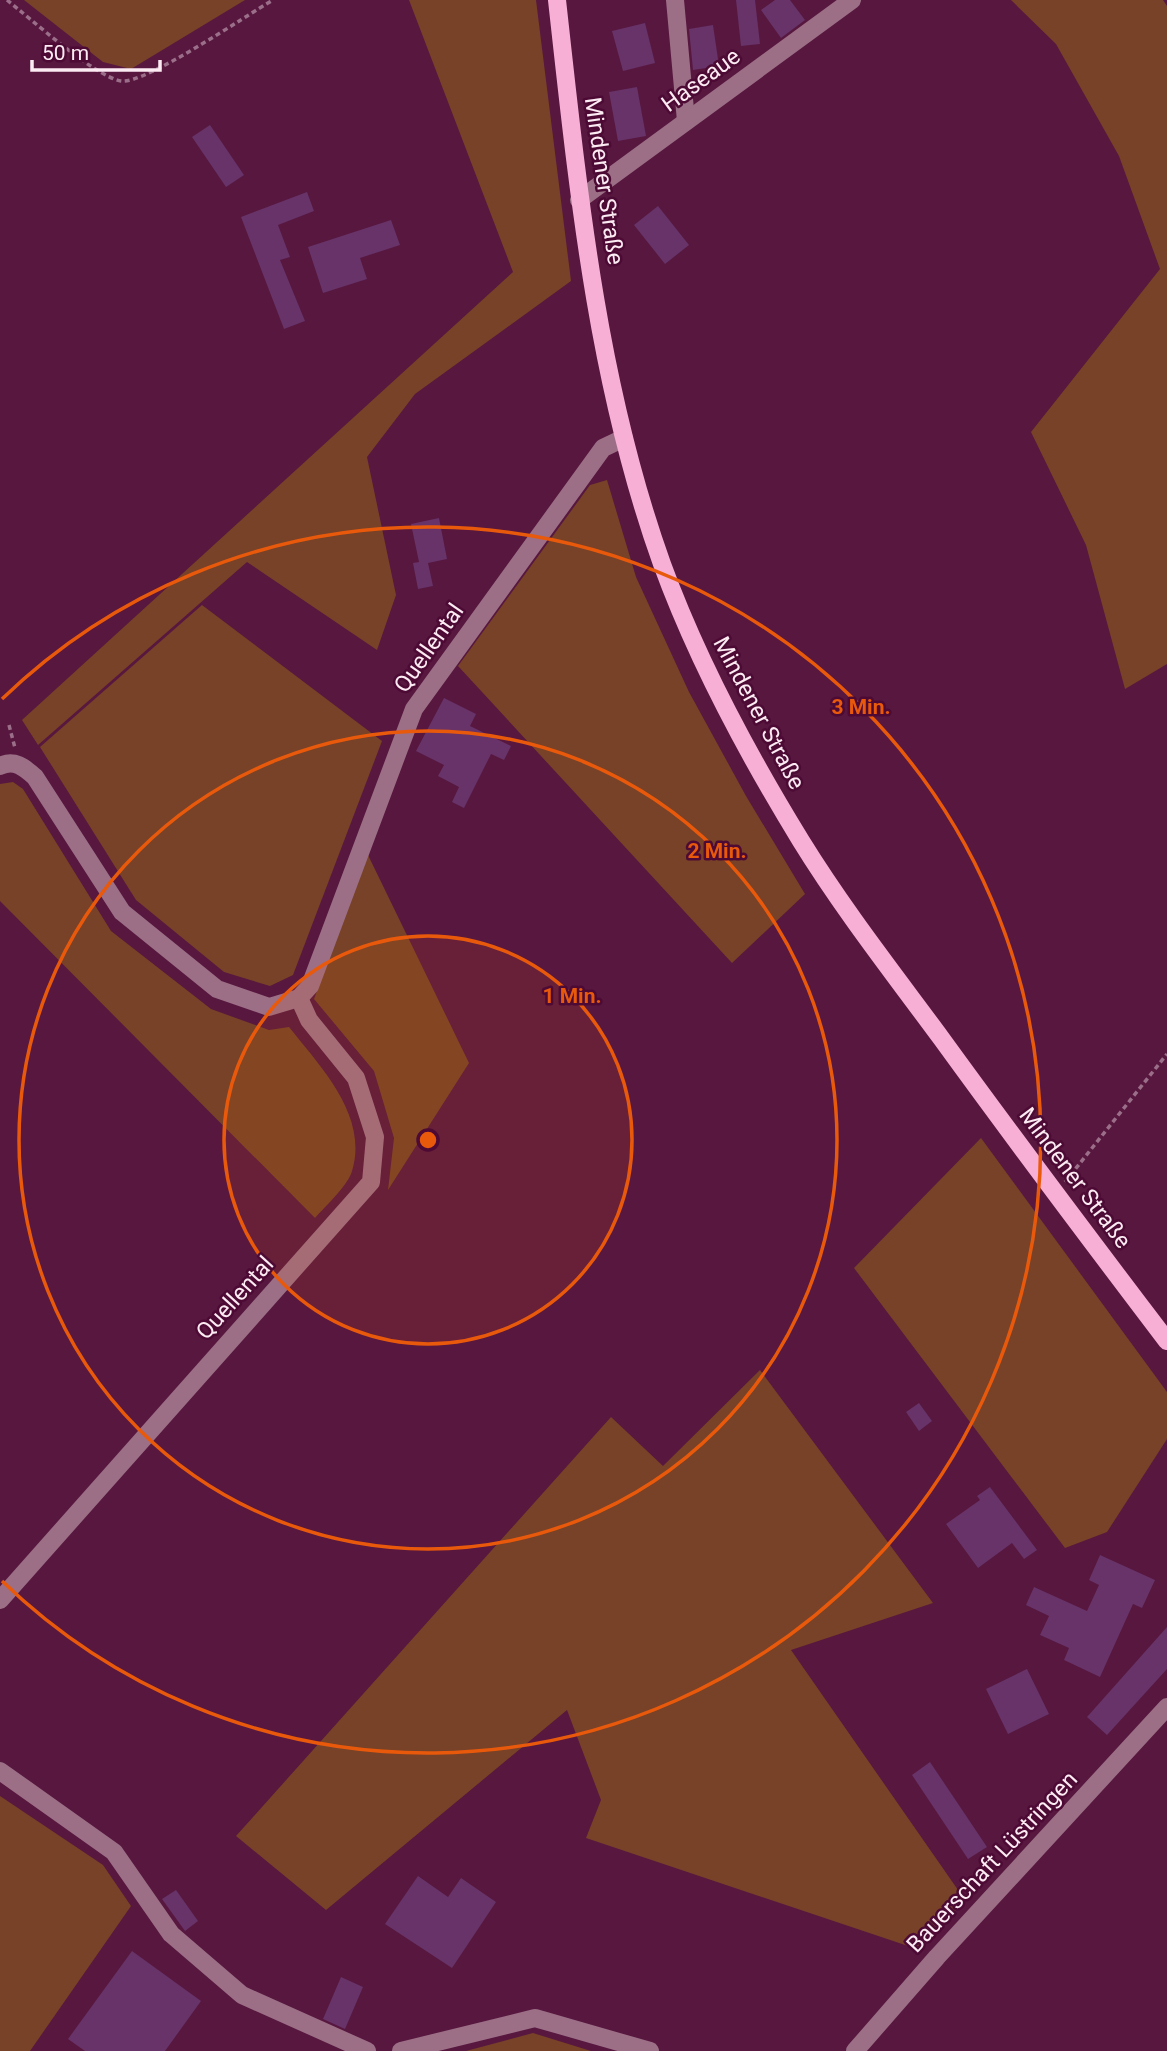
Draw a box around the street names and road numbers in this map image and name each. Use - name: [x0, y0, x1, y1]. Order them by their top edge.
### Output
- street label: Haseaue: [657, 43, 745, 117]
- street label: Mindener Straße: [579, 96, 629, 266]
- street label: Quellental: [389, 598, 469, 698]
- street label: Mindener Straße: [707, 632, 811, 794]
- street label: Mindener Straße: [1013, 1102, 1137, 1254]
- street label: Quellental: [191, 1251, 279, 1345]
- street label: Bauerschaft Lüstringen: [901, 1766, 1083, 1958]

